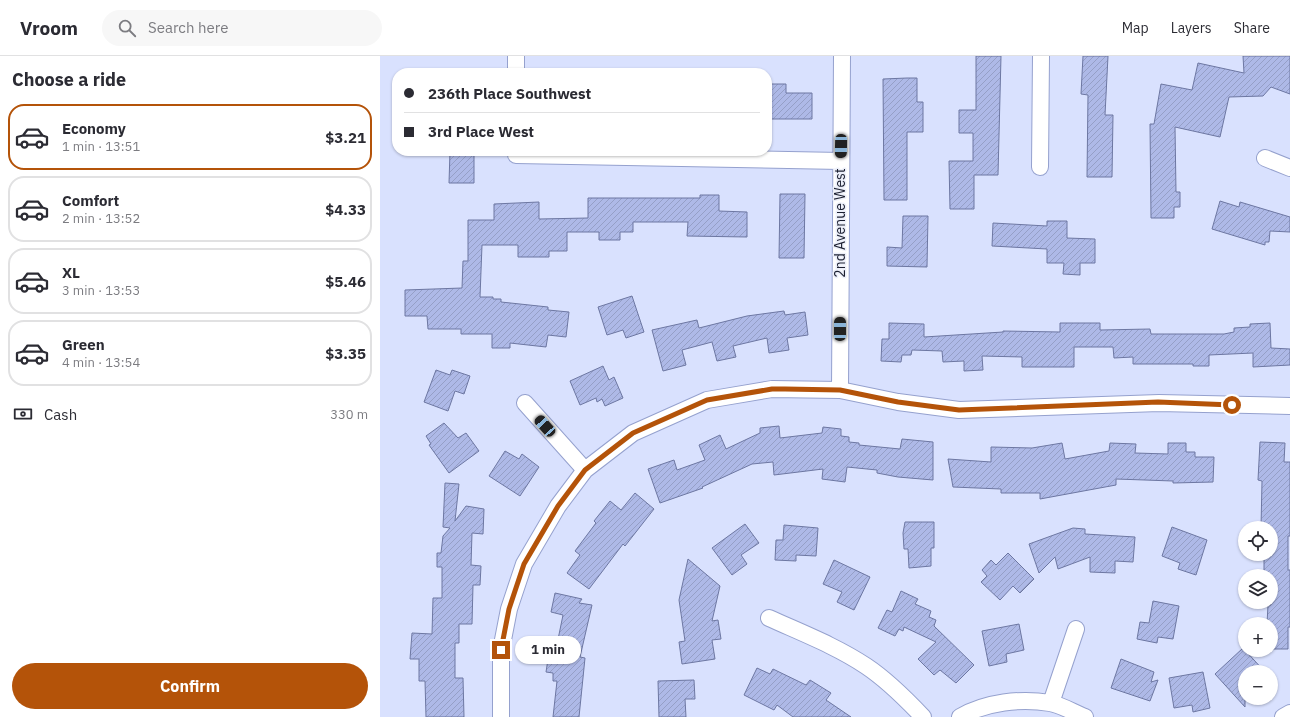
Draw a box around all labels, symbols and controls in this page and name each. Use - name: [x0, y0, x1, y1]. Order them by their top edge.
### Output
- search box: [102, 10, 382, 46]
- text: Vroom: [20, 16, 78, 40]
- icon: search: [116, 17, 138, 39]
- text: Search here: [148, 18, 228, 37]
- text: Map: [1122, 19, 1149, 37]
- text: Layers: [1171, 19, 1212, 37]
- text: Share: [1234, 19, 1270, 37]
- text: Choose a ride: [12, 68, 126, 91]
- text: 236th Place Southwest: [428, 84, 591, 103]
- icon: car: [14, 119, 50, 155]
- text: Economy: [62, 119, 126, 138]
- text: 3rd Place West: [428, 122, 534, 141]
- text: $3.21: [325, 128, 366, 147]
- car: [835, 134, 847, 158]
- text: 1 min · 13:51: [62, 138, 140, 155]
- street label: 2nd Avenue West: [831, 168, 849, 278]
- icon: car: [14, 191, 50, 227]
- text: Comfort: [62, 191, 119, 210]
- text: $4.33: [325, 200, 366, 219]
- text: 2 min · 13:52: [62, 210, 140, 227]
- icon: car: [14, 263, 50, 299]
- text: XL: [62, 263, 80, 282]
- text: $5.46: [325, 272, 366, 291]
- text: 3 min · 13:53: [62, 282, 140, 299]
- car: [834, 317, 846, 341]
- icon: car: [14, 335, 50, 371]
- text: Green: [62, 335, 105, 354]
- text: $3.35: [325, 344, 366, 363]
- text: 4 min · 13:54: [62, 354, 140, 371]
- route start: [1223, 396, 1241, 414]
- icon: cash: [12, 403, 34, 425]
- text: Cash: [44, 405, 77, 424]
- text: 330 m: [330, 406, 368, 423]
- car: [533, 413, 557, 439]
- map controls: [1238, 521, 1278, 705]
- button: locate: [1238, 521, 1278, 561]
- button: layers: [1238, 569, 1278, 609]
- button: +: [1238, 617, 1278, 657]
- callout: 1 min: [515, 636, 581, 664]
- route end: [492, 641, 510, 659]
- text: 1 min: [531, 641, 565, 658]
- button: Confirm: [12, 663, 368, 709]
- button: −: [1238, 665, 1278, 705]

